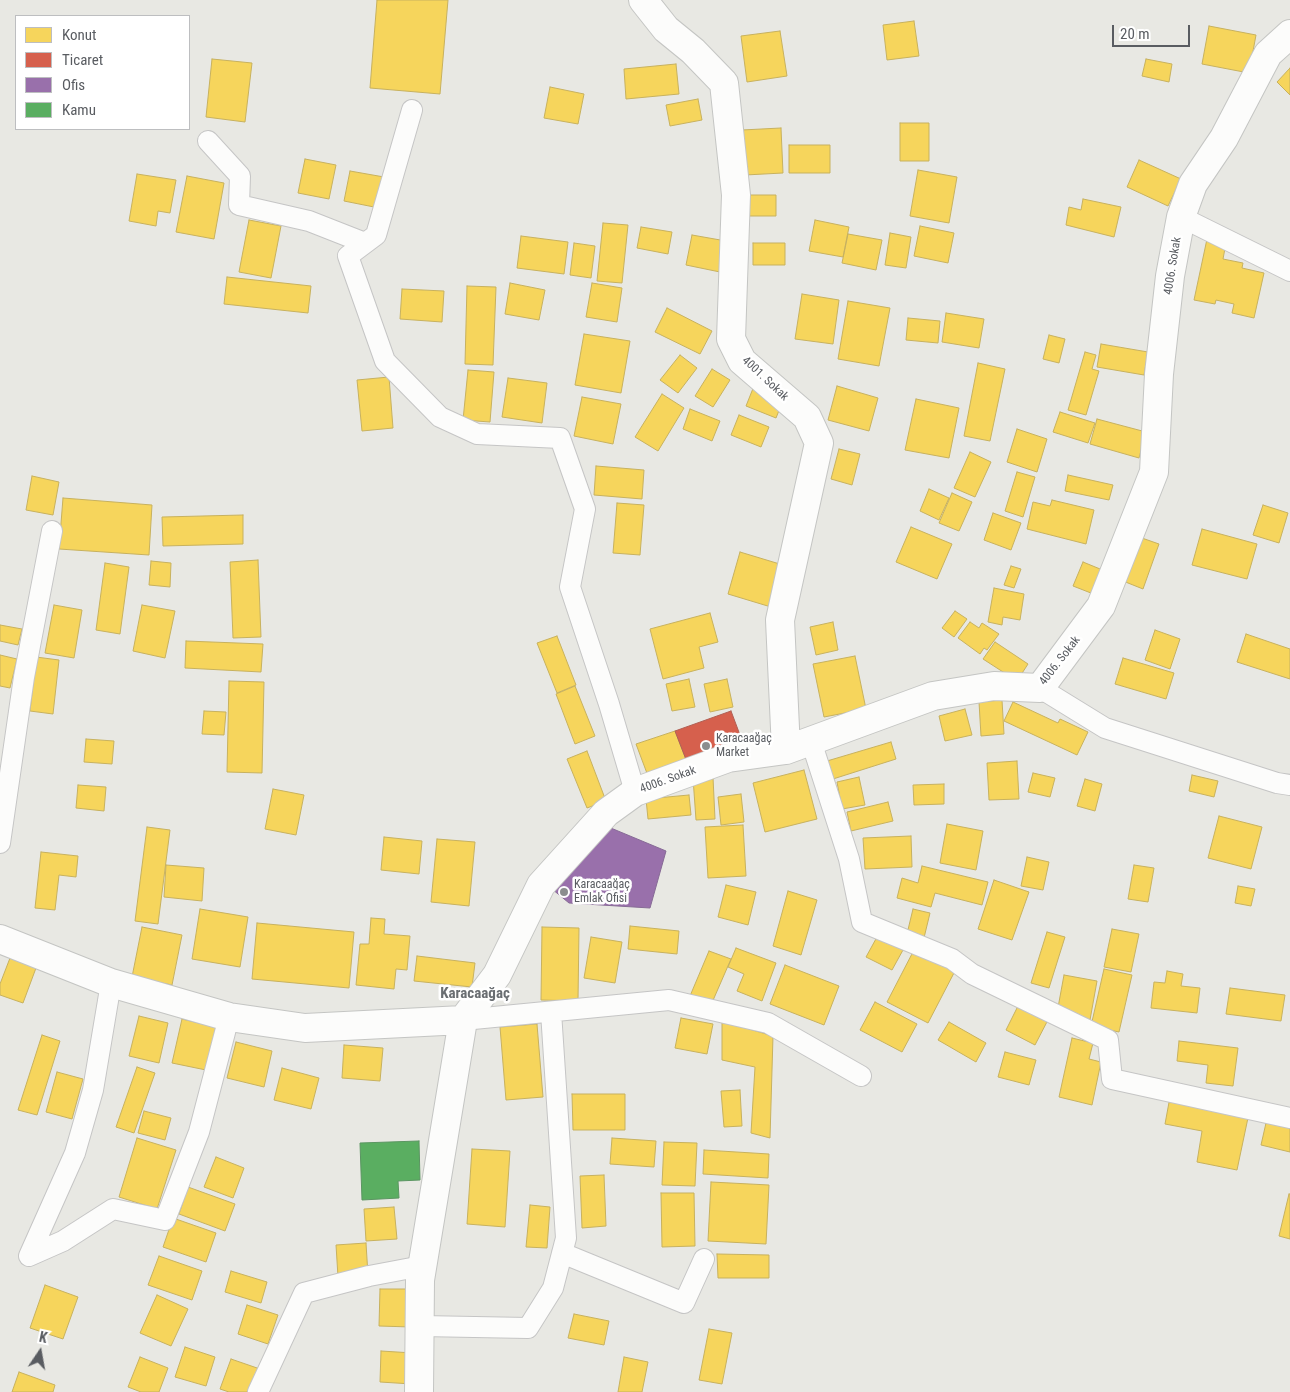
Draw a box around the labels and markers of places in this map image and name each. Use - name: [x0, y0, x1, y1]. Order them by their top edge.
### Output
- place label: Karacaağaç Market: [716, 732, 772, 760]
- marker: Karacaağaç Market: [700, 740, 712, 752]
- place label: Karacaağaç Emlak Ofisi: [574, 878, 630, 906]
- marker: Karacaağaç Emlak Ofisi: [558, 886, 570, 898]

